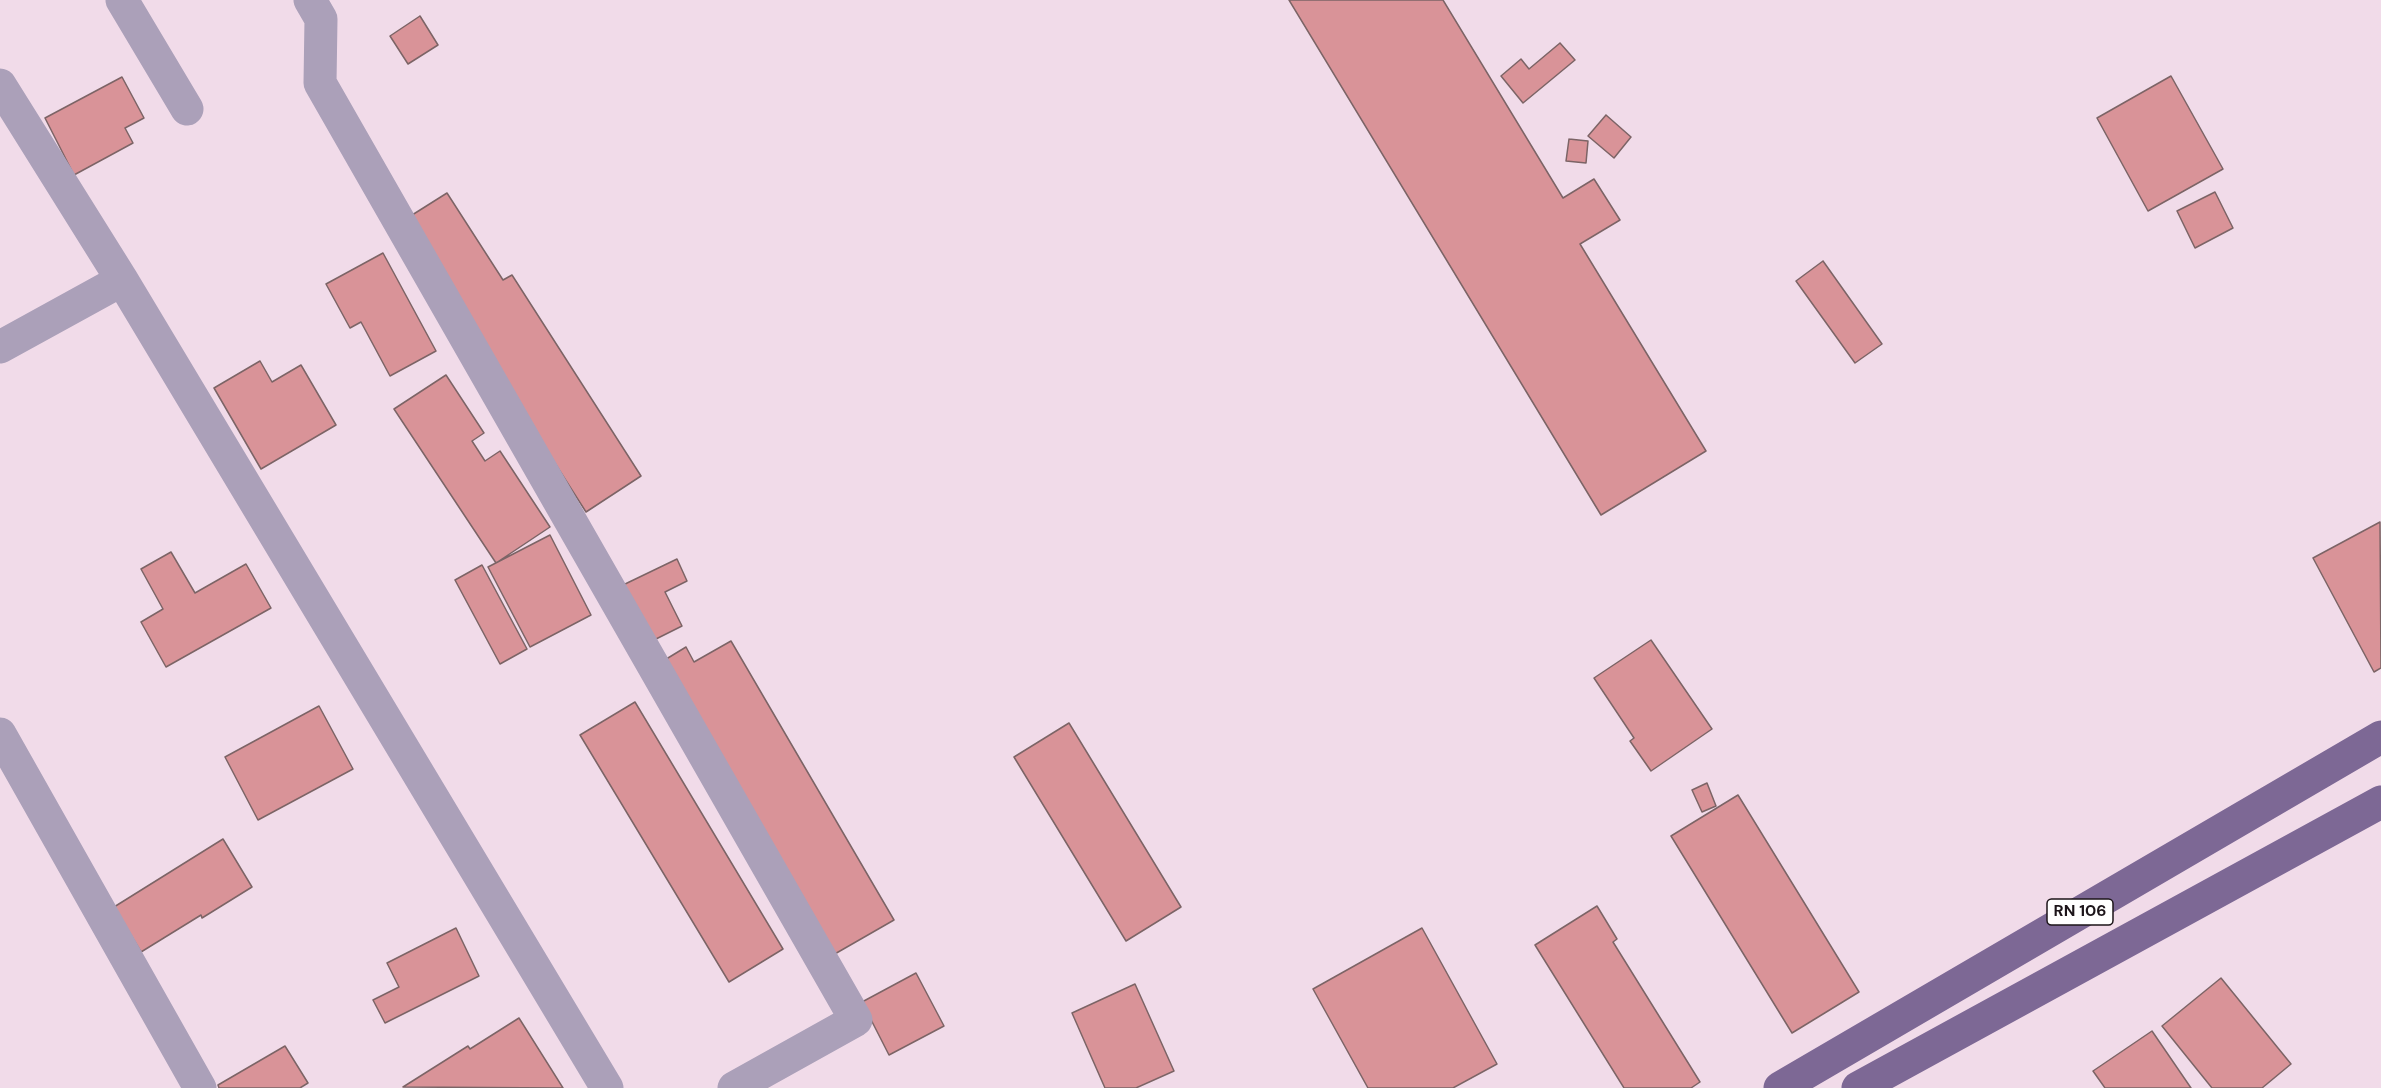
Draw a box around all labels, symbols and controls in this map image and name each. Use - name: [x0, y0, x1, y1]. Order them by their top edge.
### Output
- road number: RN 106: [2047, 899, 2113, 925]

